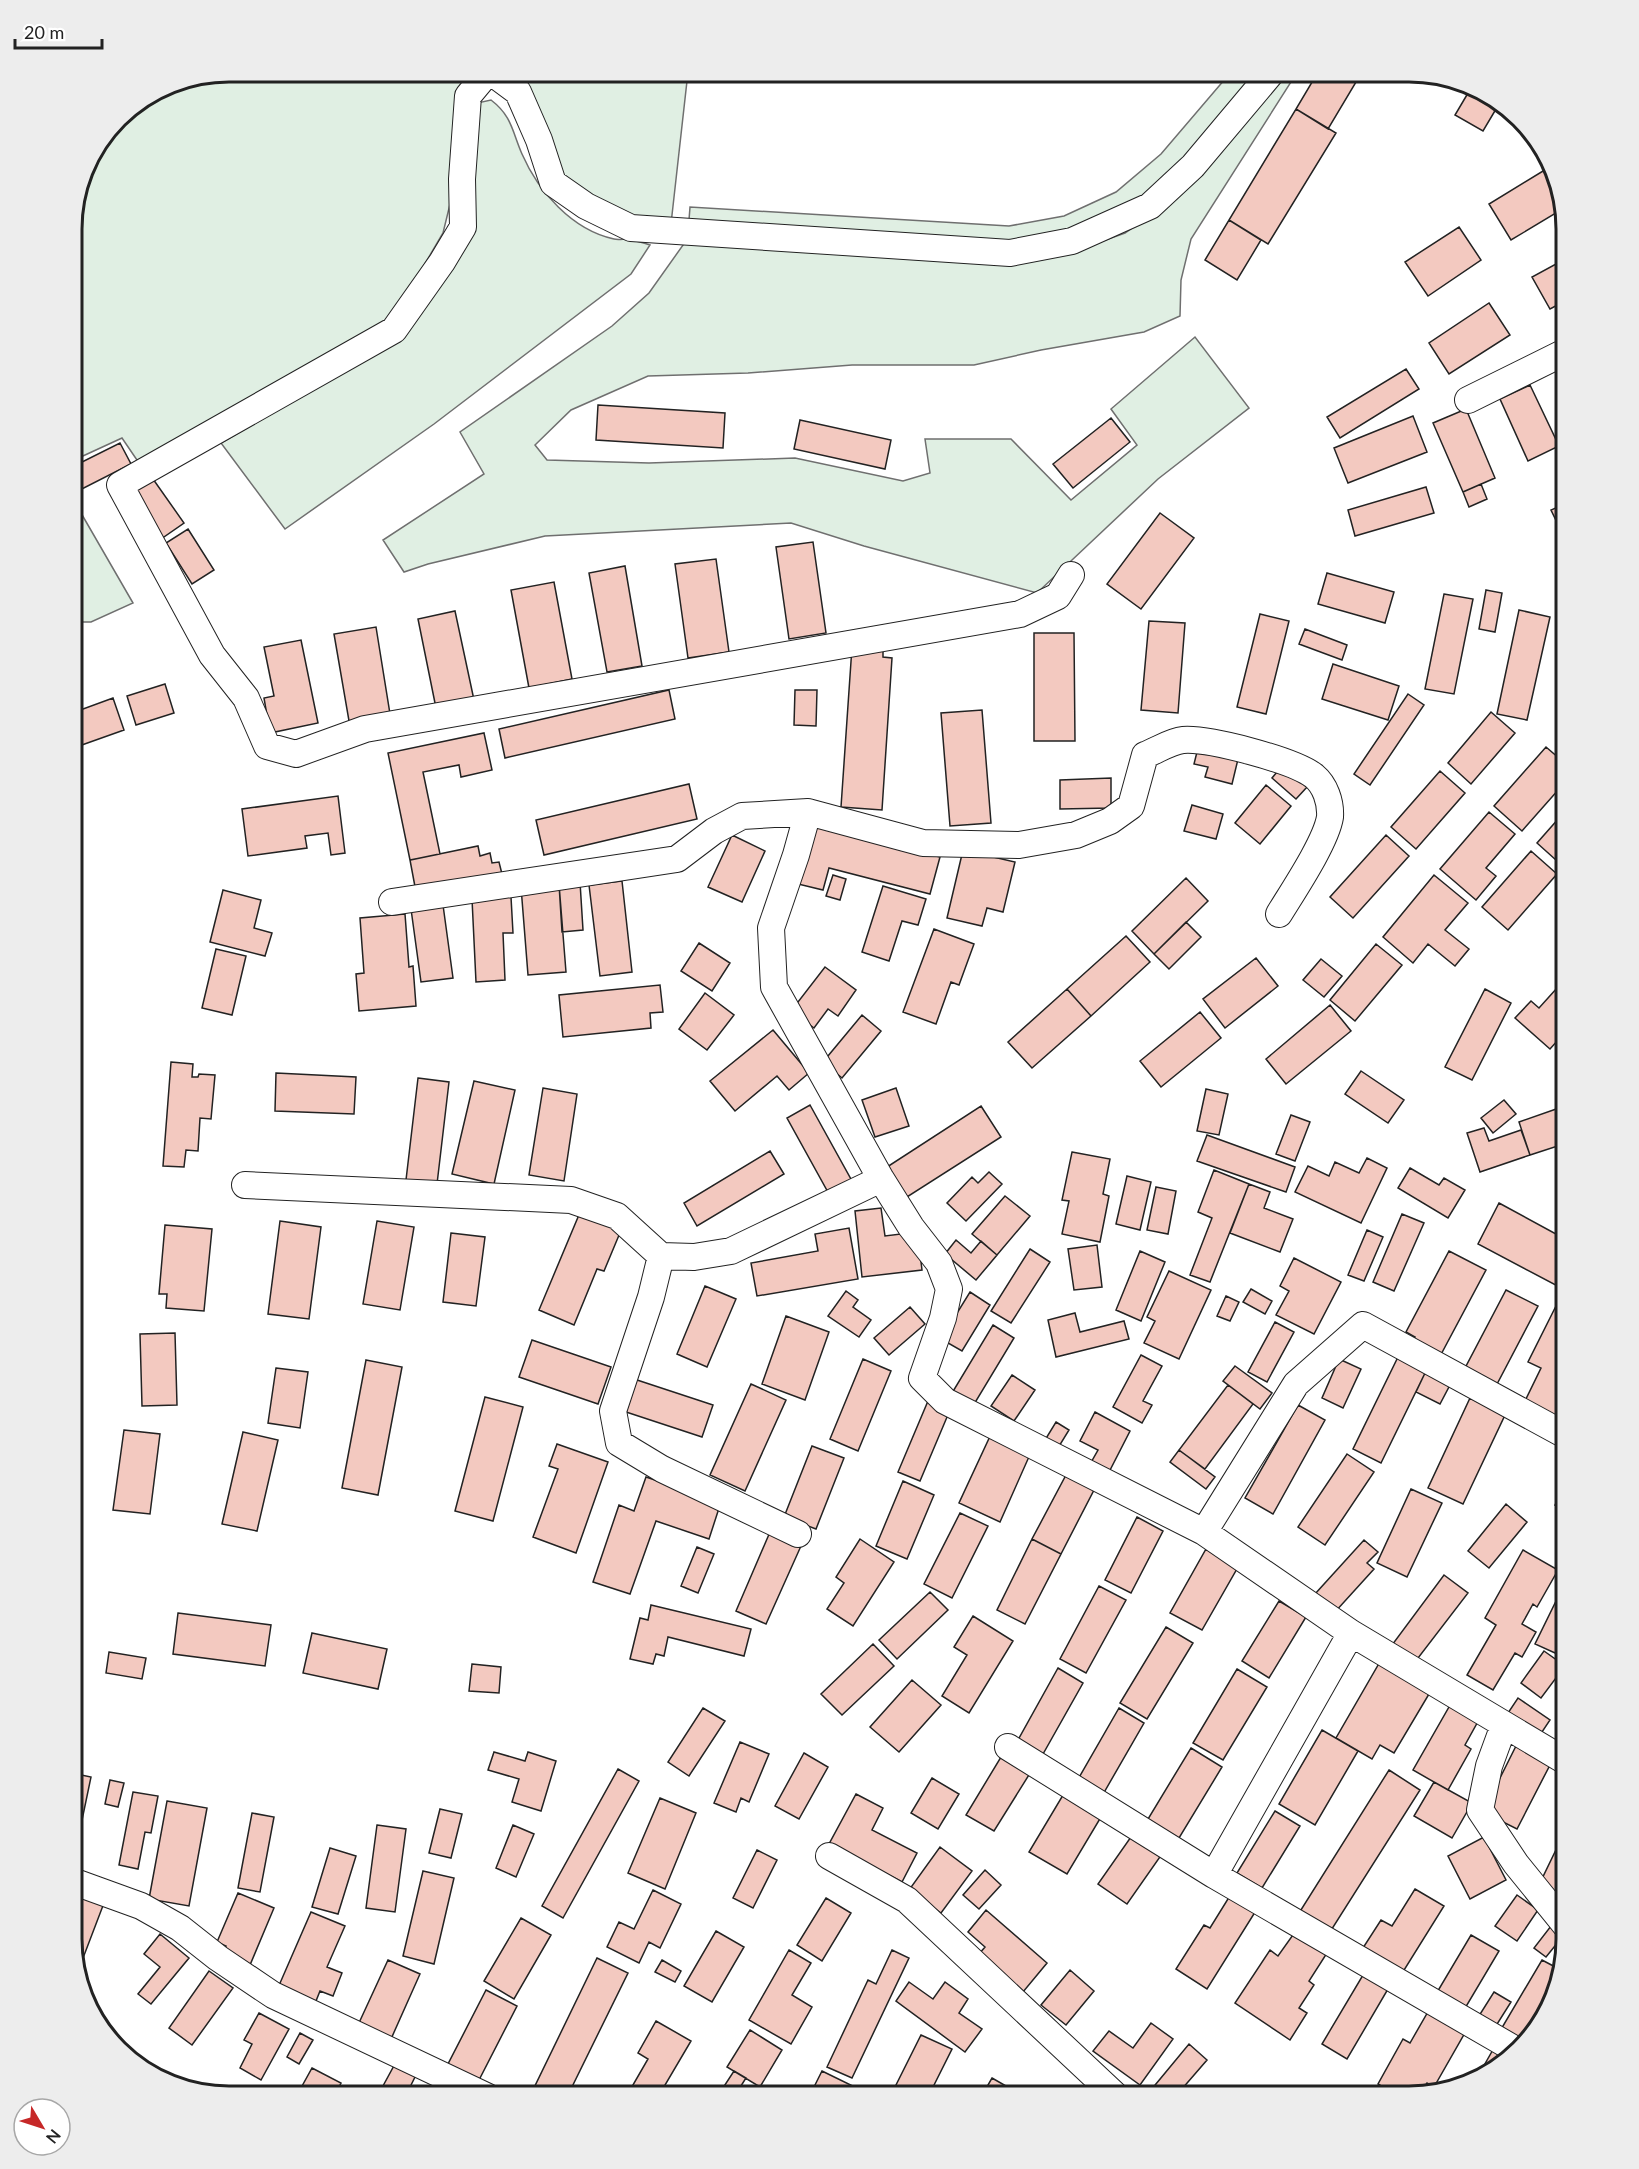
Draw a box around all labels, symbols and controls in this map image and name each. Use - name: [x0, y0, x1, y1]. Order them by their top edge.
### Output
- scale bar: [15, 12, 102, 50]
- text: 20 m: [24, 21, 64, 43]
- north arrow: [12, 2097, 72, 2157]
- text: N: [43, 2126, 65, 2148]

